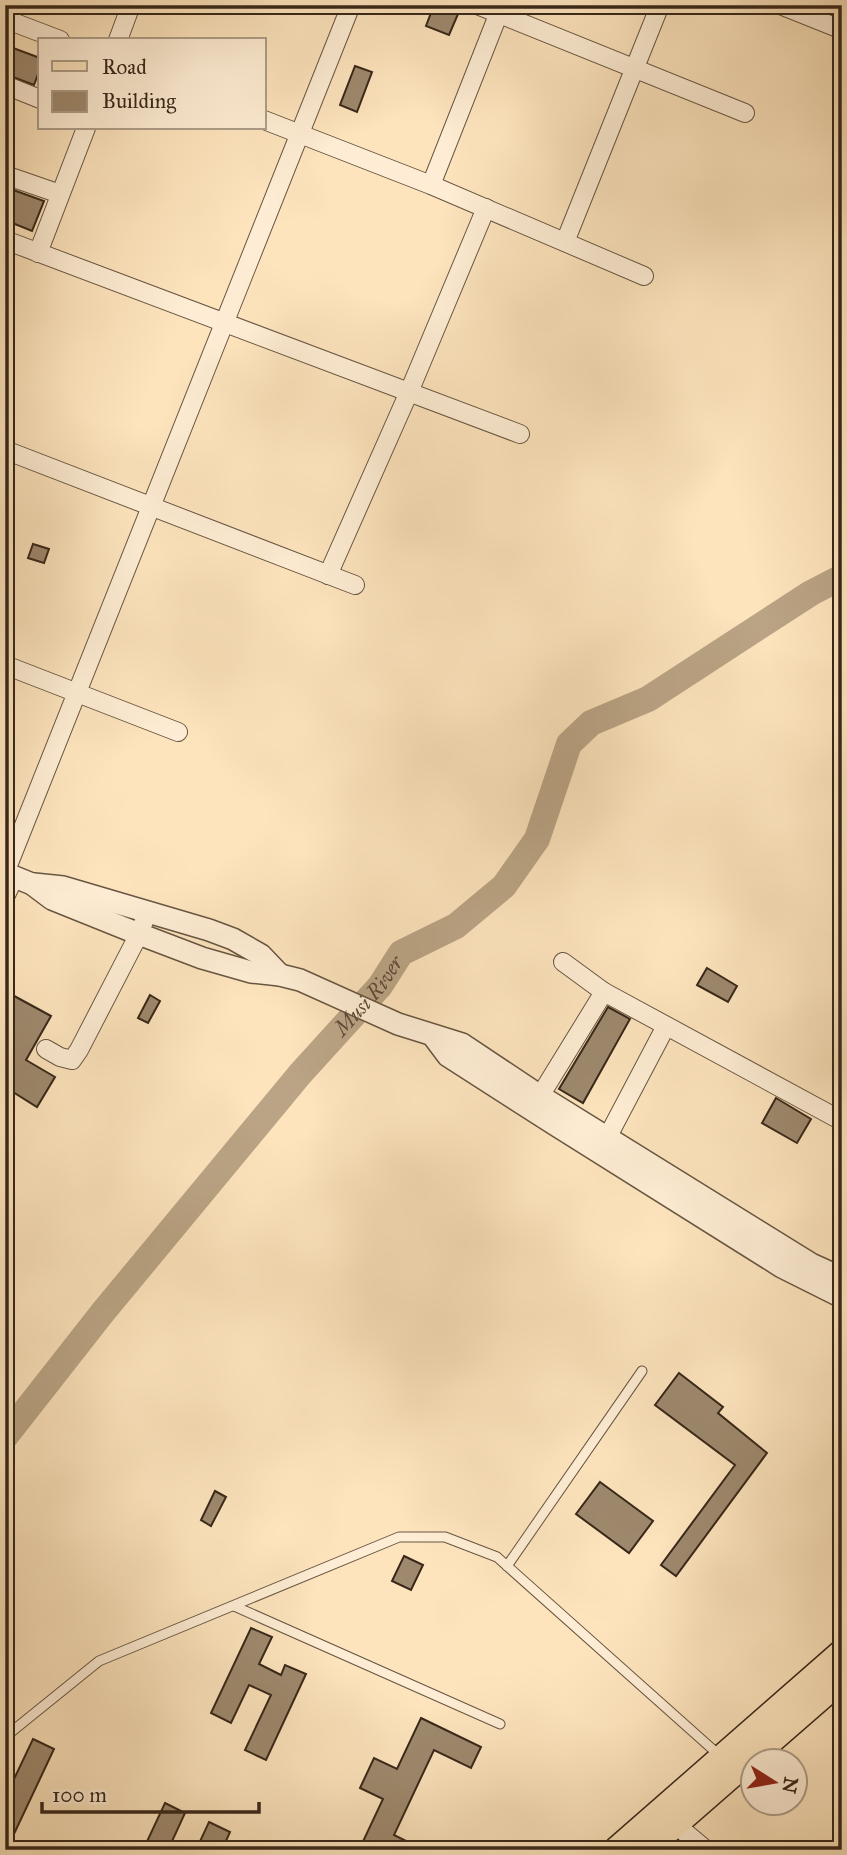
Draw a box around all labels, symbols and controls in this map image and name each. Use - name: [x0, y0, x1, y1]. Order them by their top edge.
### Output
- legend: [38, 38, 266, 130]
- text: Road: [102, 54, 147, 80]
- text: Building: [102, 88, 176, 114]
- water label: Musi River: [327, 950, 409, 1043]
- north arrow: [738, 1746, 808, 1816]
- scale bar: [42, 1771, 259, 1815]
- text: N: [777, 1775, 803, 1795]
- text: 100 m: [52, 1782, 107, 1808]

